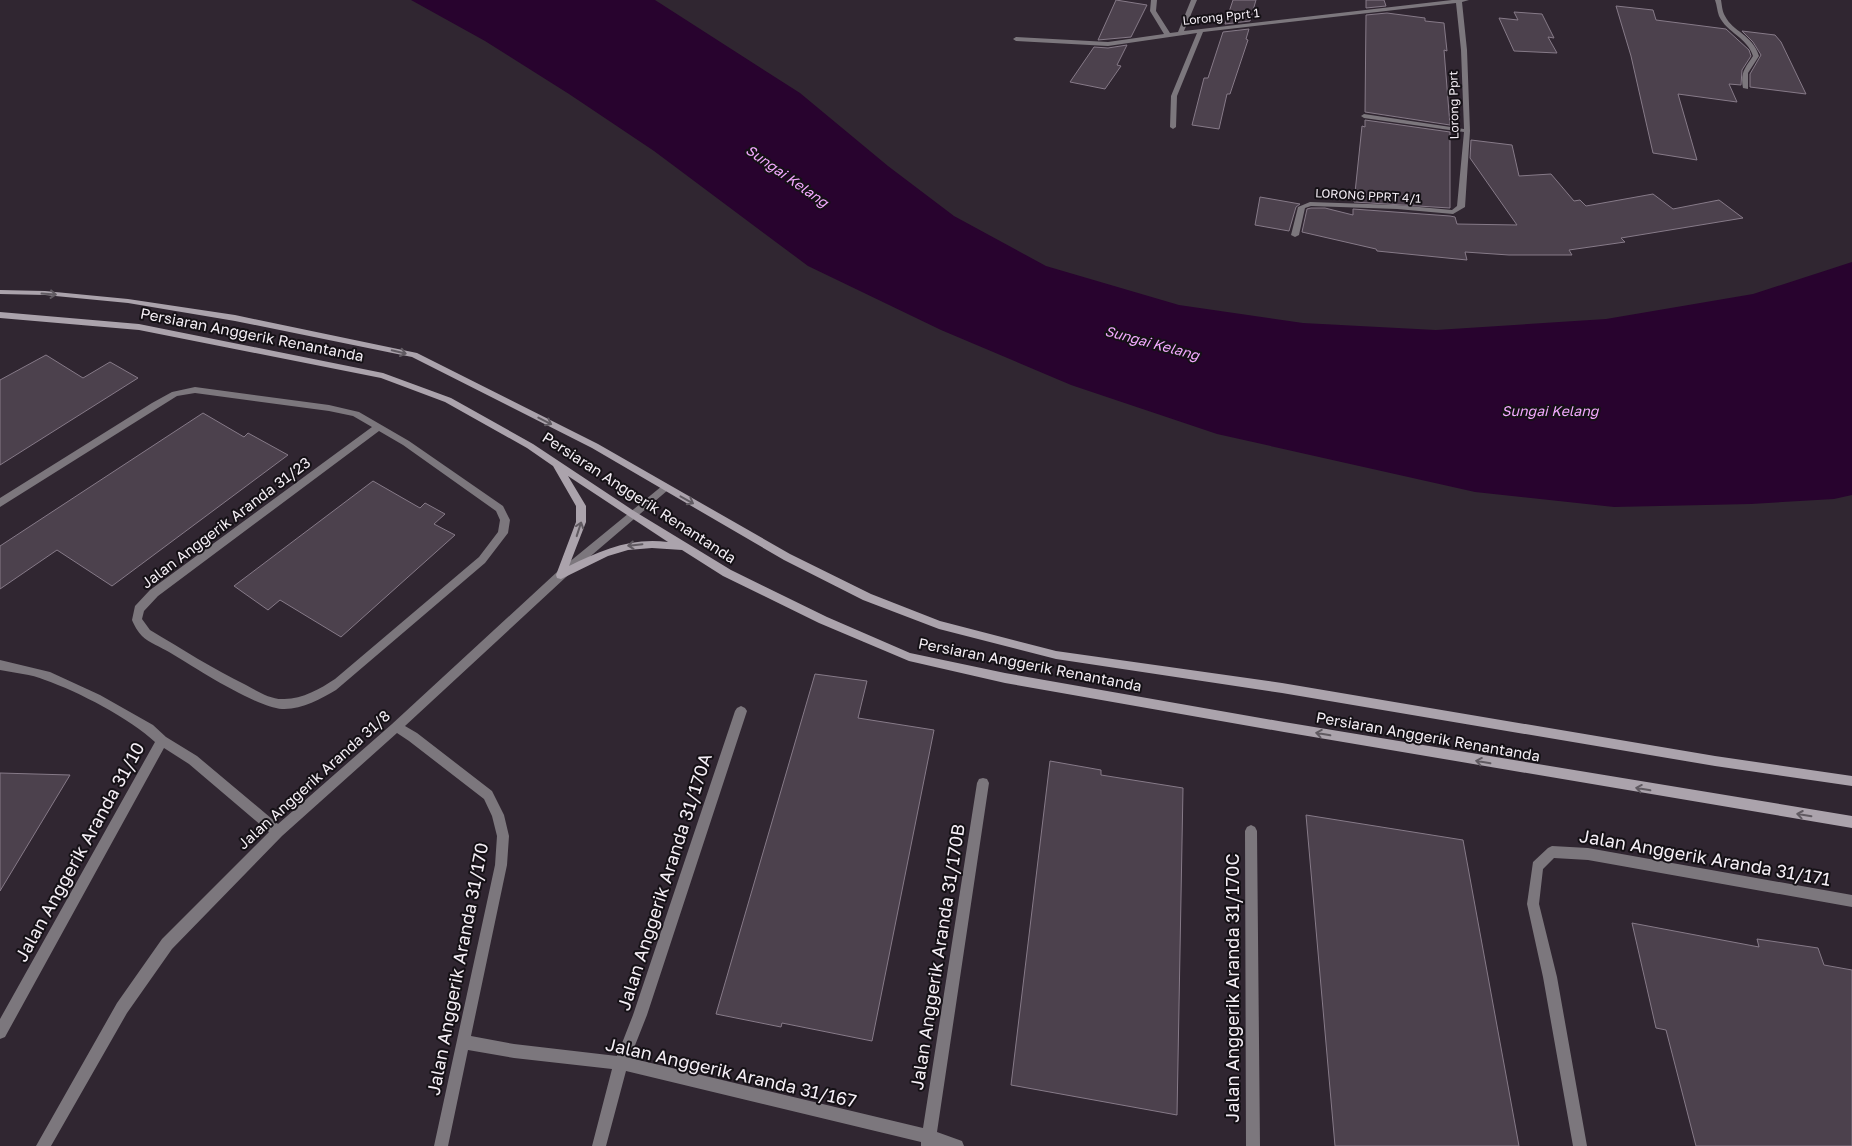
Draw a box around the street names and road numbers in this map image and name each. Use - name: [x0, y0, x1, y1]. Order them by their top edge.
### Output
- street label: Lorong Pprt 1: [1182, 5, 1260, 28]
- street label: Lorong Pprt: [1445, 70, 1462, 139]
- street label: LORONG PPRT 4/1: [1315, 185, 1422, 206]
- street label: Persiaran Anggerik Renantanda: [139, 304, 365, 365]
- street label: Persiaran Anggerik Renantanda: [539, 428, 740, 567]
- street label: Jalan Anggerik Aranda 31/23: [137, 453, 314, 592]
- street label: Persiaran Anggerik Renantanda: [917, 634, 1143, 695]
- street label: Jalan Anggerik Aranda 31/8: [233, 706, 393, 852]
- street label: Persiaran Anggerik Renantanda: [1315, 707, 1542, 765]
- street label: Jalan Anggerik Aranda 31/10: [9, 738, 149, 965]
- street label: Jalan Anggerik Aranda 31/170A: [612, 750, 716, 1013]
- street label: Jalan Anggerik Aranda 31/170B: [905, 822, 969, 1091]
- street label: Jalan Anggerik Aranda 31/171: [1578, 824, 1833, 890]
- street label: Jalan Anggerik Aranda 31/170: [422, 841, 492, 1097]
- street label: Jalan Anggerik Aranda 31/170C: [1221, 853, 1243, 1123]
- street label: Jalan Anggerik Aranda 31/167: [604, 1032, 859, 1112]

